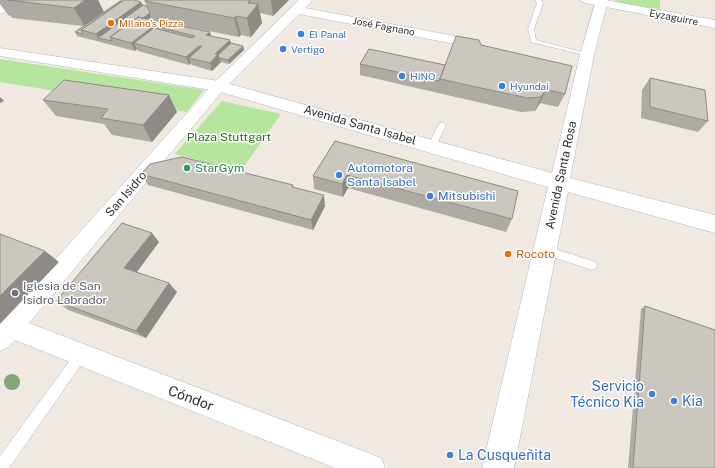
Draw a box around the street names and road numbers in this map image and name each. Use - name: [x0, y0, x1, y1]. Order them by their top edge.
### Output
- street label: Eyzaguirre: [648, 6, 700, 28]
- street label: José Fagnano: [352, 14, 416, 38]
- street label: Avenida Santa Isabel: [302, 102, 418, 148]
- street label: Avenida Santa Rosa: [543, 120, 579, 230]
- street label: San Isidro: [103, 168, 150, 220]
- street label: Cóndor: [166, 382, 216, 414]

